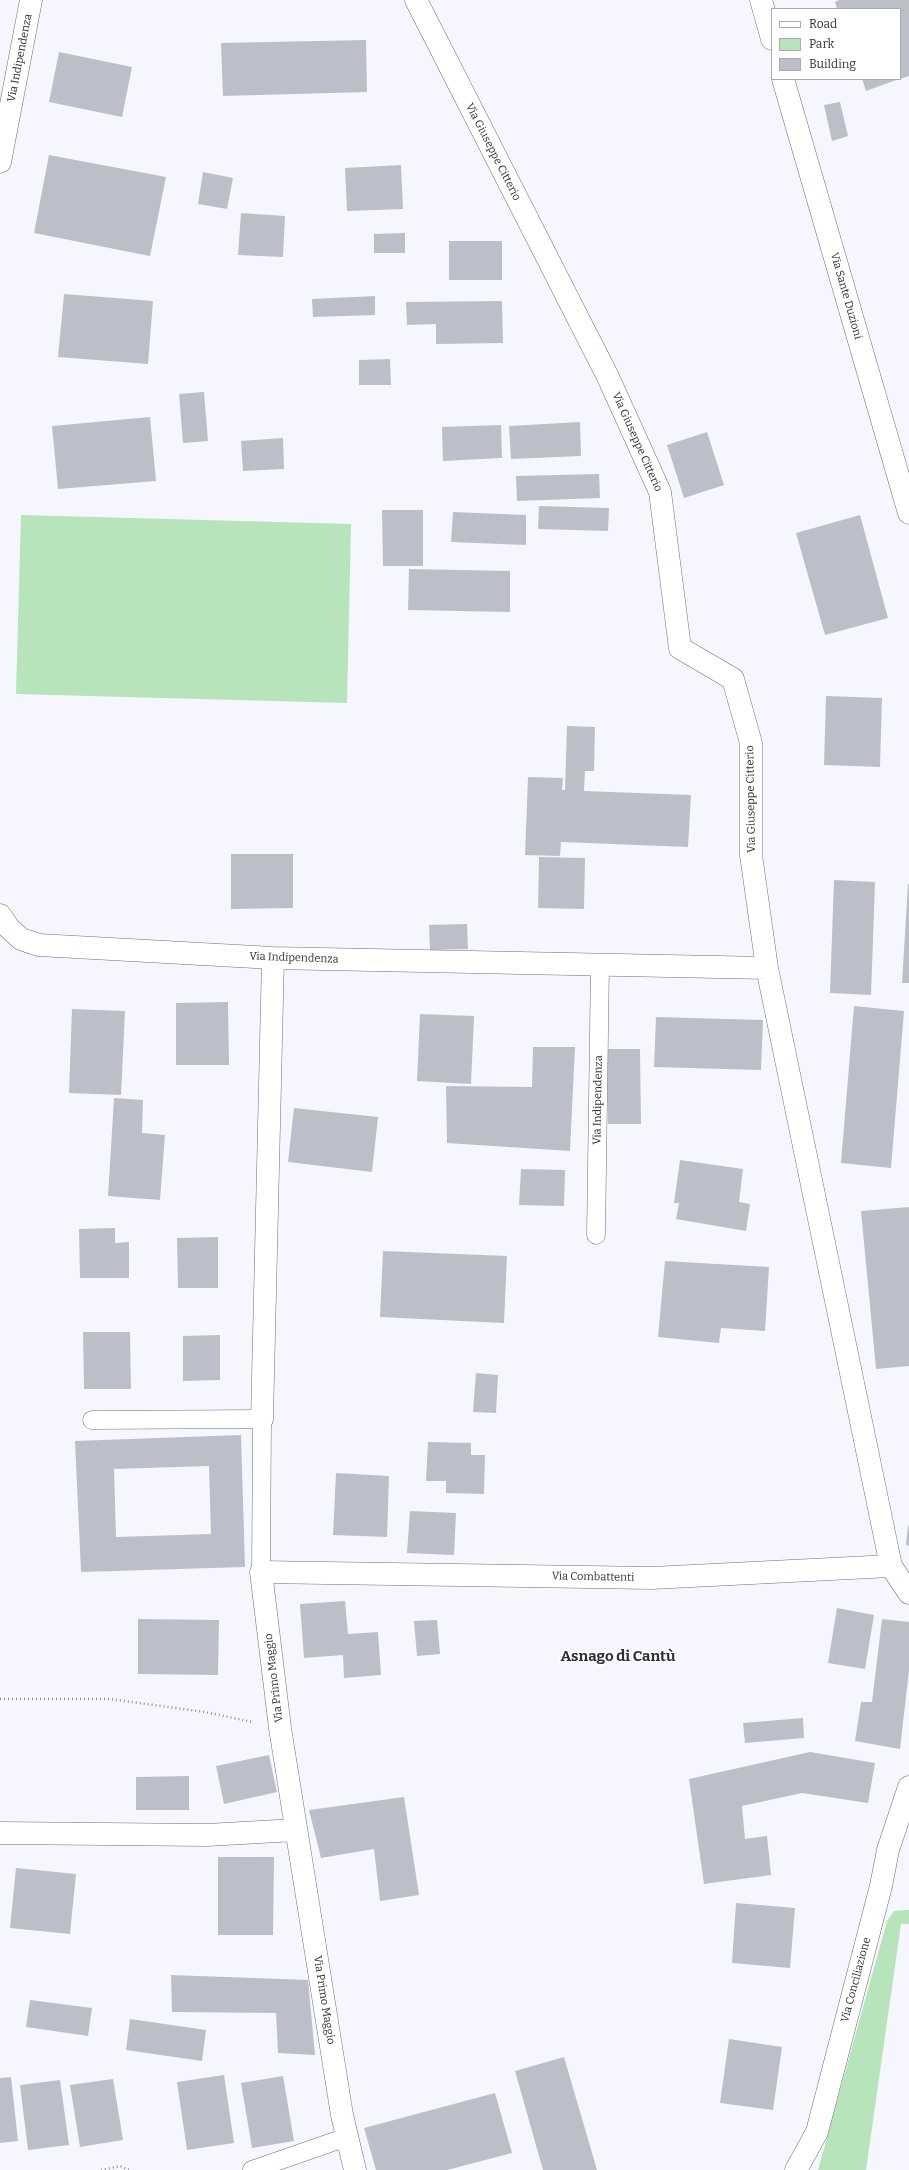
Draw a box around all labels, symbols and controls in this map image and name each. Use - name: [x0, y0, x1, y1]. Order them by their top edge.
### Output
- legend: [771, 8, 901, 80]
- street label: Via Indipendenza: [5, 13, 35, 103]
- text: Road: [809, 17, 837, 31]
- text: Park: [809, 37, 834, 51]
- text: Building: [809, 57, 856, 71]
- street label: Via Giuseppe Citterio: [463, 101, 523, 203]
- street label: Via Sante Duzioni: [827, 251, 865, 341]
- street label: Via Giuseppe Citterio: [609, 390, 665, 494]
- street label: Via Giuseppe Citterio: [743, 745, 759, 853]
- street label: Via Indipendenza: [249, 950, 339, 966]
- street label: Via Indipendenza: [591, 1055, 605, 1145]
- street label: Via Combattenti: [552, 1570, 634, 1584]
- street label: Via Primo Maggio: [262, 1633, 286, 1723]
- district label: Asnago di Cantù: [561, 1648, 675, 1666]
- street label: Via Conciliazione: [838, 1936, 874, 2024]
- street label: Via Primo Maggio: [310, 1955, 338, 2045]

